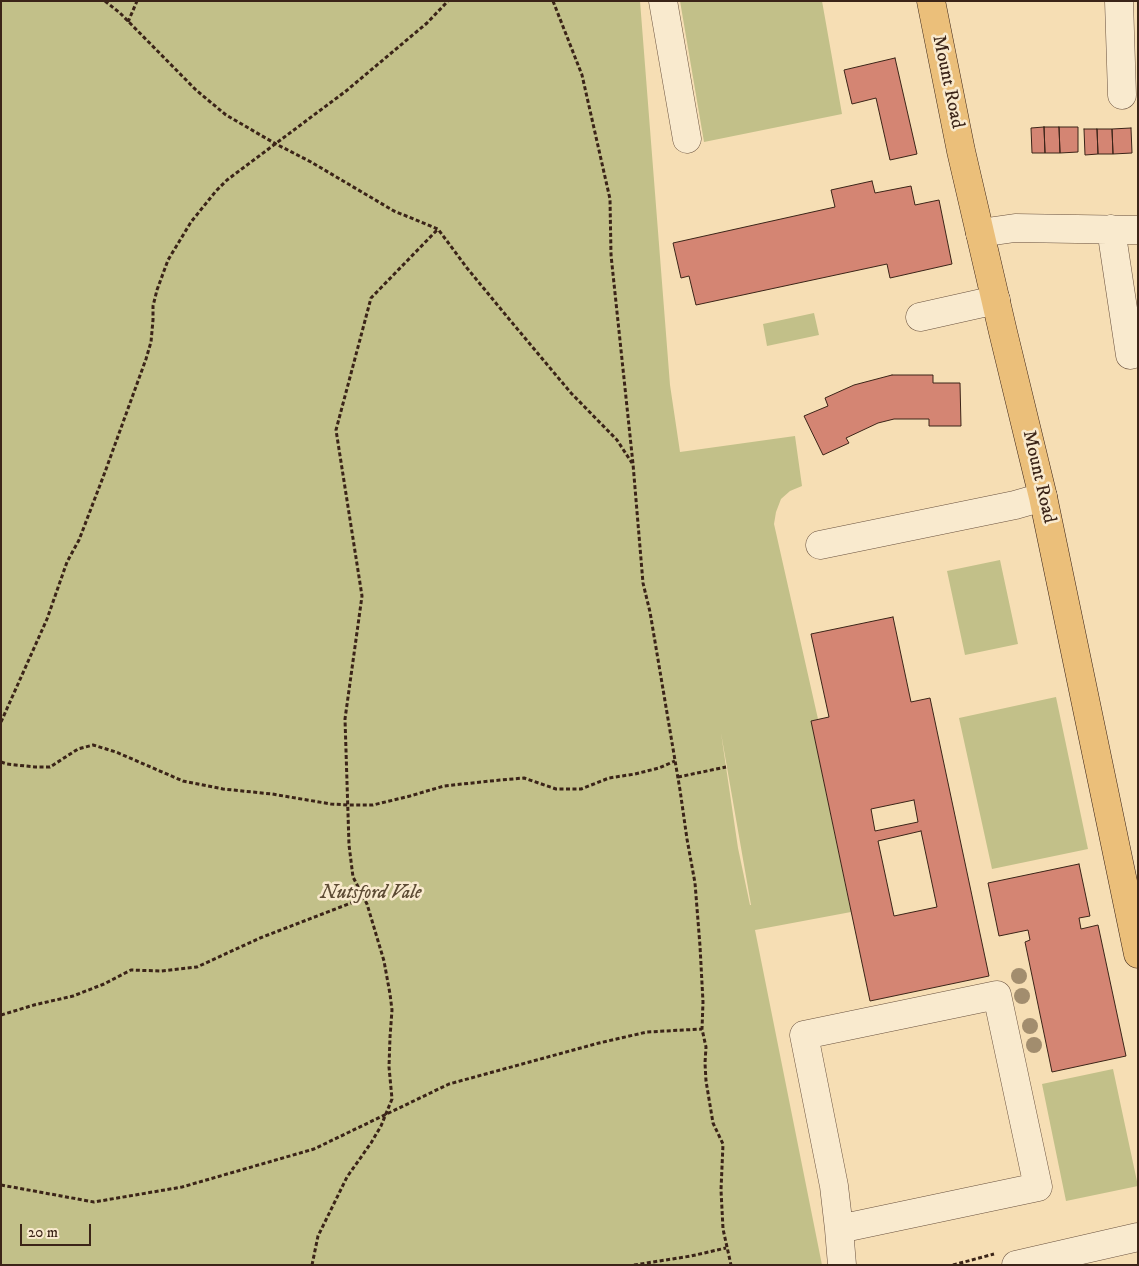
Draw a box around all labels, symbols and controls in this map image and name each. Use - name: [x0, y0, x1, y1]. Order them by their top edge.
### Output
- street label: Mount Road: [926, 33, 968, 131]
- street label: Mount Road: [1016, 428, 1060, 526]
- park label: Nutsford Vale: [320, 883, 422, 905]
- scale bar: [22, 1214, 94, 1246]
- text: 20 m: [28, 1223, 58, 1242]

